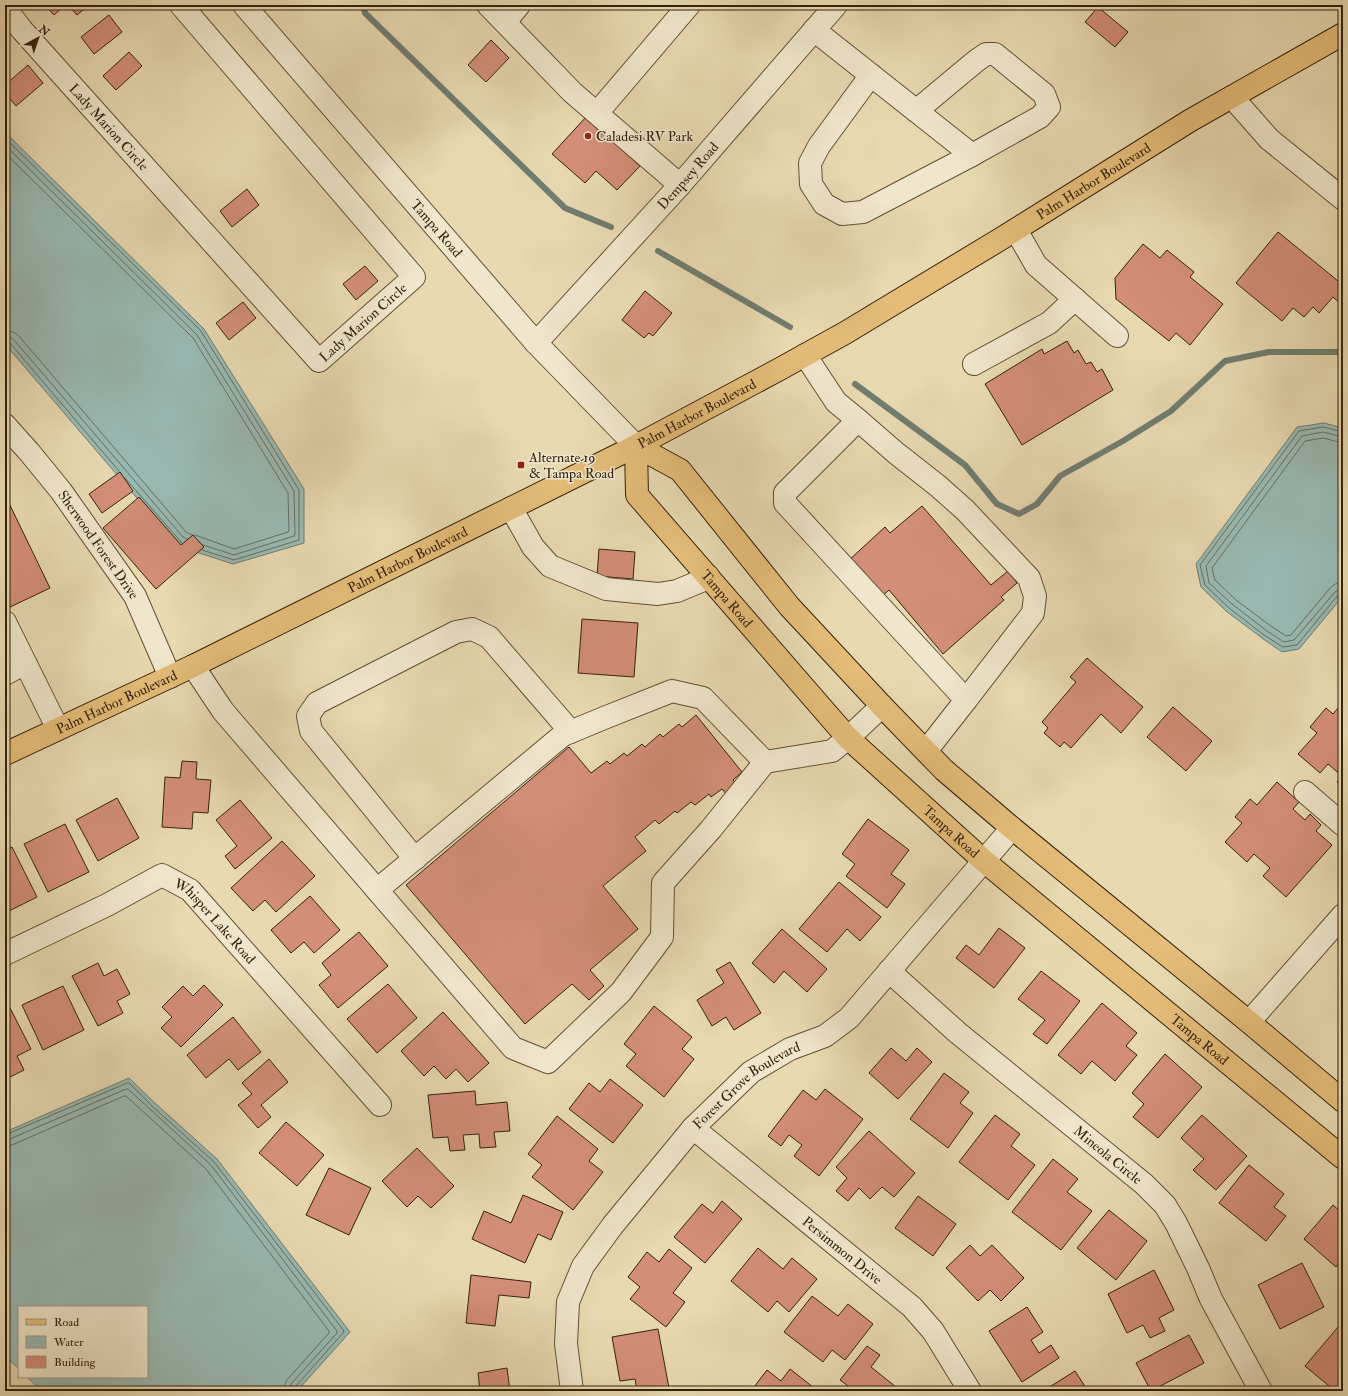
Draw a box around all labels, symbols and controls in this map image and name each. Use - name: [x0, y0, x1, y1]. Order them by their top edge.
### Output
- north arrow: [18, 18, 58, 58]
- text: N: [35, 22, 53, 40]
- street label: Lady Marion Circle: [66, 80, 152, 174]
- place label: Caladesi RV Park: [596, 128, 693, 145]
- marker: Caladesi RV Park: [583, 131, 593, 141]
- street label: Dempsey Road: [654, 138, 722, 213]
- street label: Palm Harbor Boulevard: [1033, 139, 1154, 223]
- street label: Tampa Road: [407, 196, 466, 261]
- street label: Lady Marion Circle: [316, 279, 410, 365]
- street label: Palm Harbor Boulevard: [635, 375, 759, 452]
- place label: Alternate 19 & Tampa Road: [528, 449, 614, 483]
- marker: Alternate 19 & Tampa Road: [516, 460, 526, 470]
- street label: Sherwood Forest Drive: [55, 487, 143, 602]
- street label: Palm Harbor Boulevard: [345, 523, 470, 596]
- street label: Tampa Road: [697, 566, 756, 631]
- street label: Palm Harbor Boulevard: [53, 666, 180, 737]
- street label: Tampa Road: [919, 801, 983, 861]
- street label: Whisper Lake Road: [171, 874, 260, 967]
- street label: Tampa Road: [1167, 1010, 1232, 1068]
- street label: Forest Grove Boulevard: [689, 1038, 802, 1132]
- street label: Mineola Circle: [1070, 1122, 1146, 1188]
- street label: Persimmon Drive: [799, 1213, 886, 1288]
- legend: [18, 1306, 148, 1378]
- text: Road: [54, 1315, 79, 1330]
- text: Water: [53, 1335, 84, 1350]
- text: Building: [54, 1355, 97, 1370]

